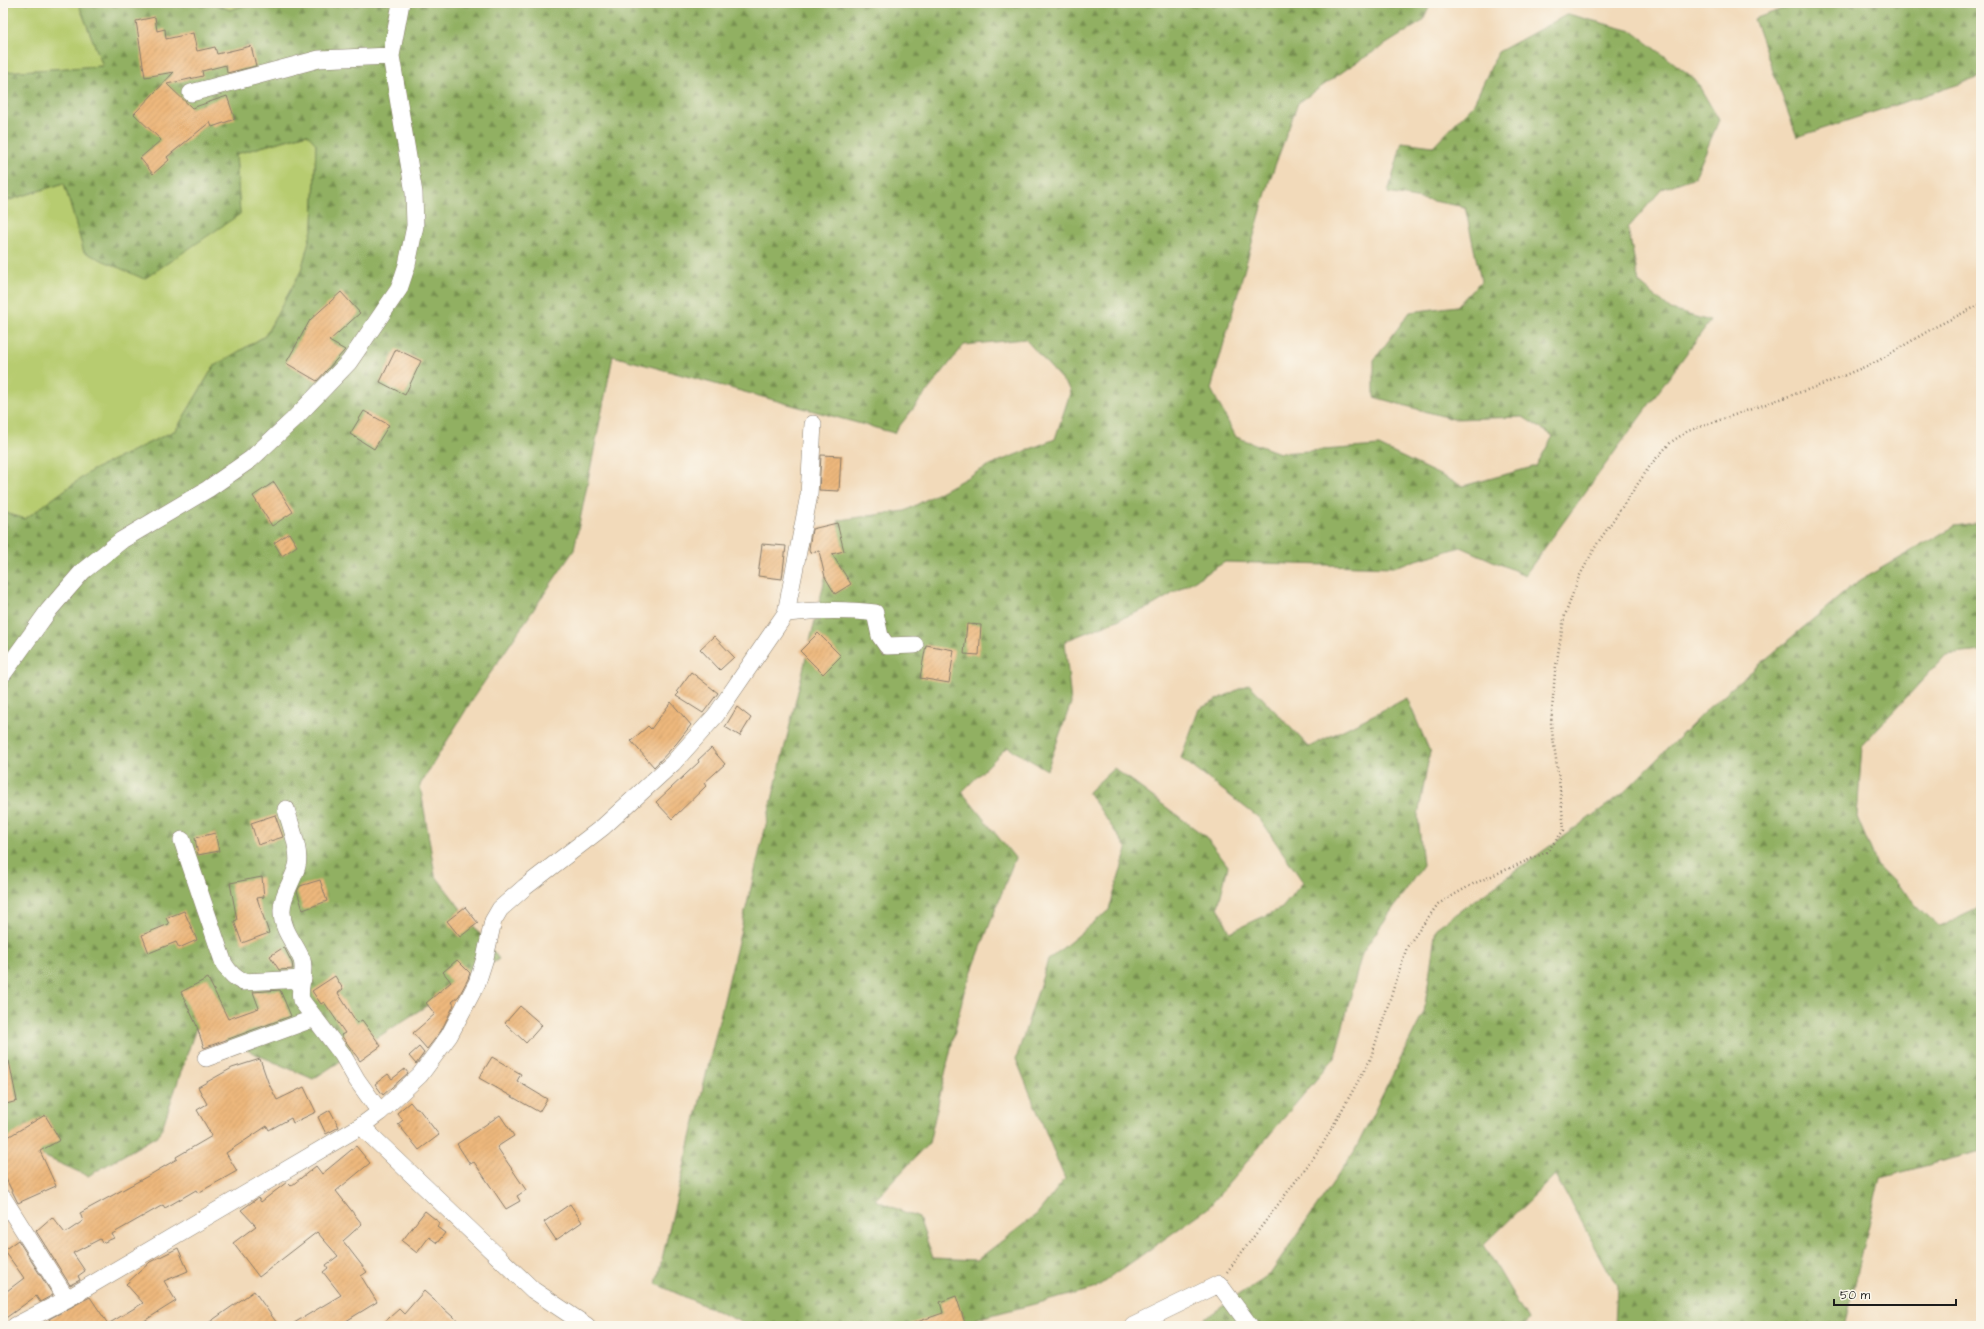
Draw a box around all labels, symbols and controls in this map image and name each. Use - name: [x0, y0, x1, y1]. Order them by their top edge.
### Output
- scale bar: [1834, 1281, 1956, 1307]
- text: 50 m: [1840, 1287, 1871, 1304]

